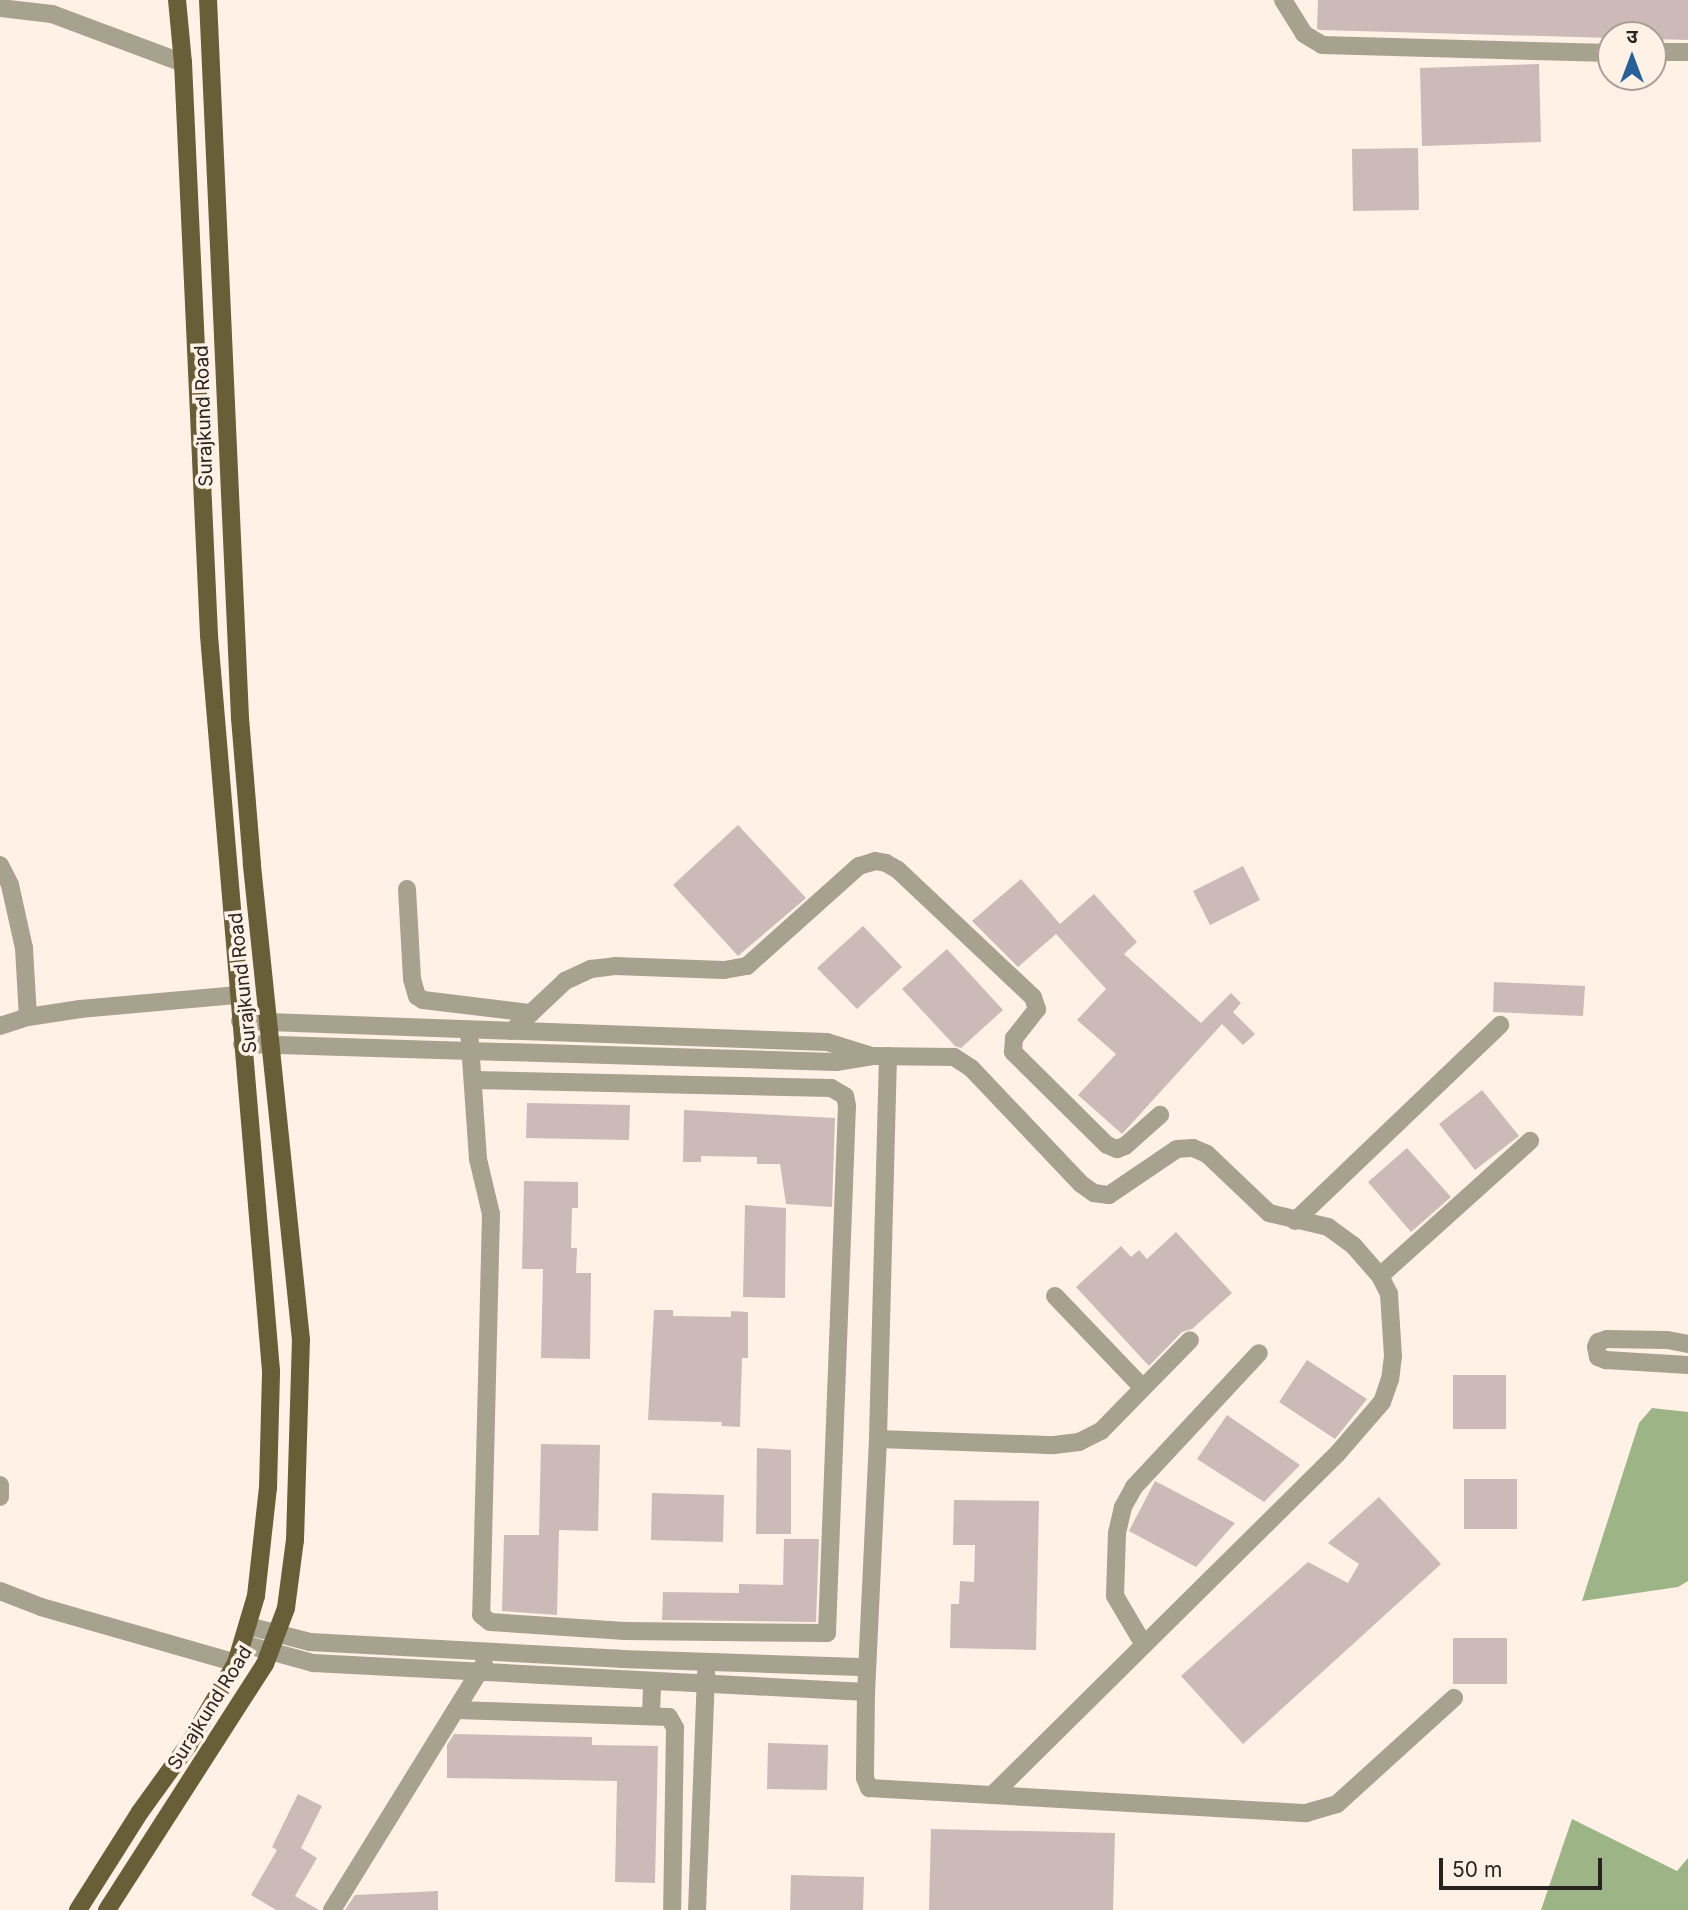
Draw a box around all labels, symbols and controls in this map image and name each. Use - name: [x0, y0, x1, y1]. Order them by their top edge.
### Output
- north arrow: [1597, 21, 1667, 91]
- text: उ: [1626, 25, 1638, 48]
- street label: Surajkund Road: [190, 345, 218, 487]
- street label: Surajkund Road: [224, 911, 262, 1055]
- street label: Surajkund Road: [163, 1642, 257, 1774]
- scale bar: [1443, 1843, 1606, 1887]
- text: 50 m: [1452, 1857, 1502, 1882]

